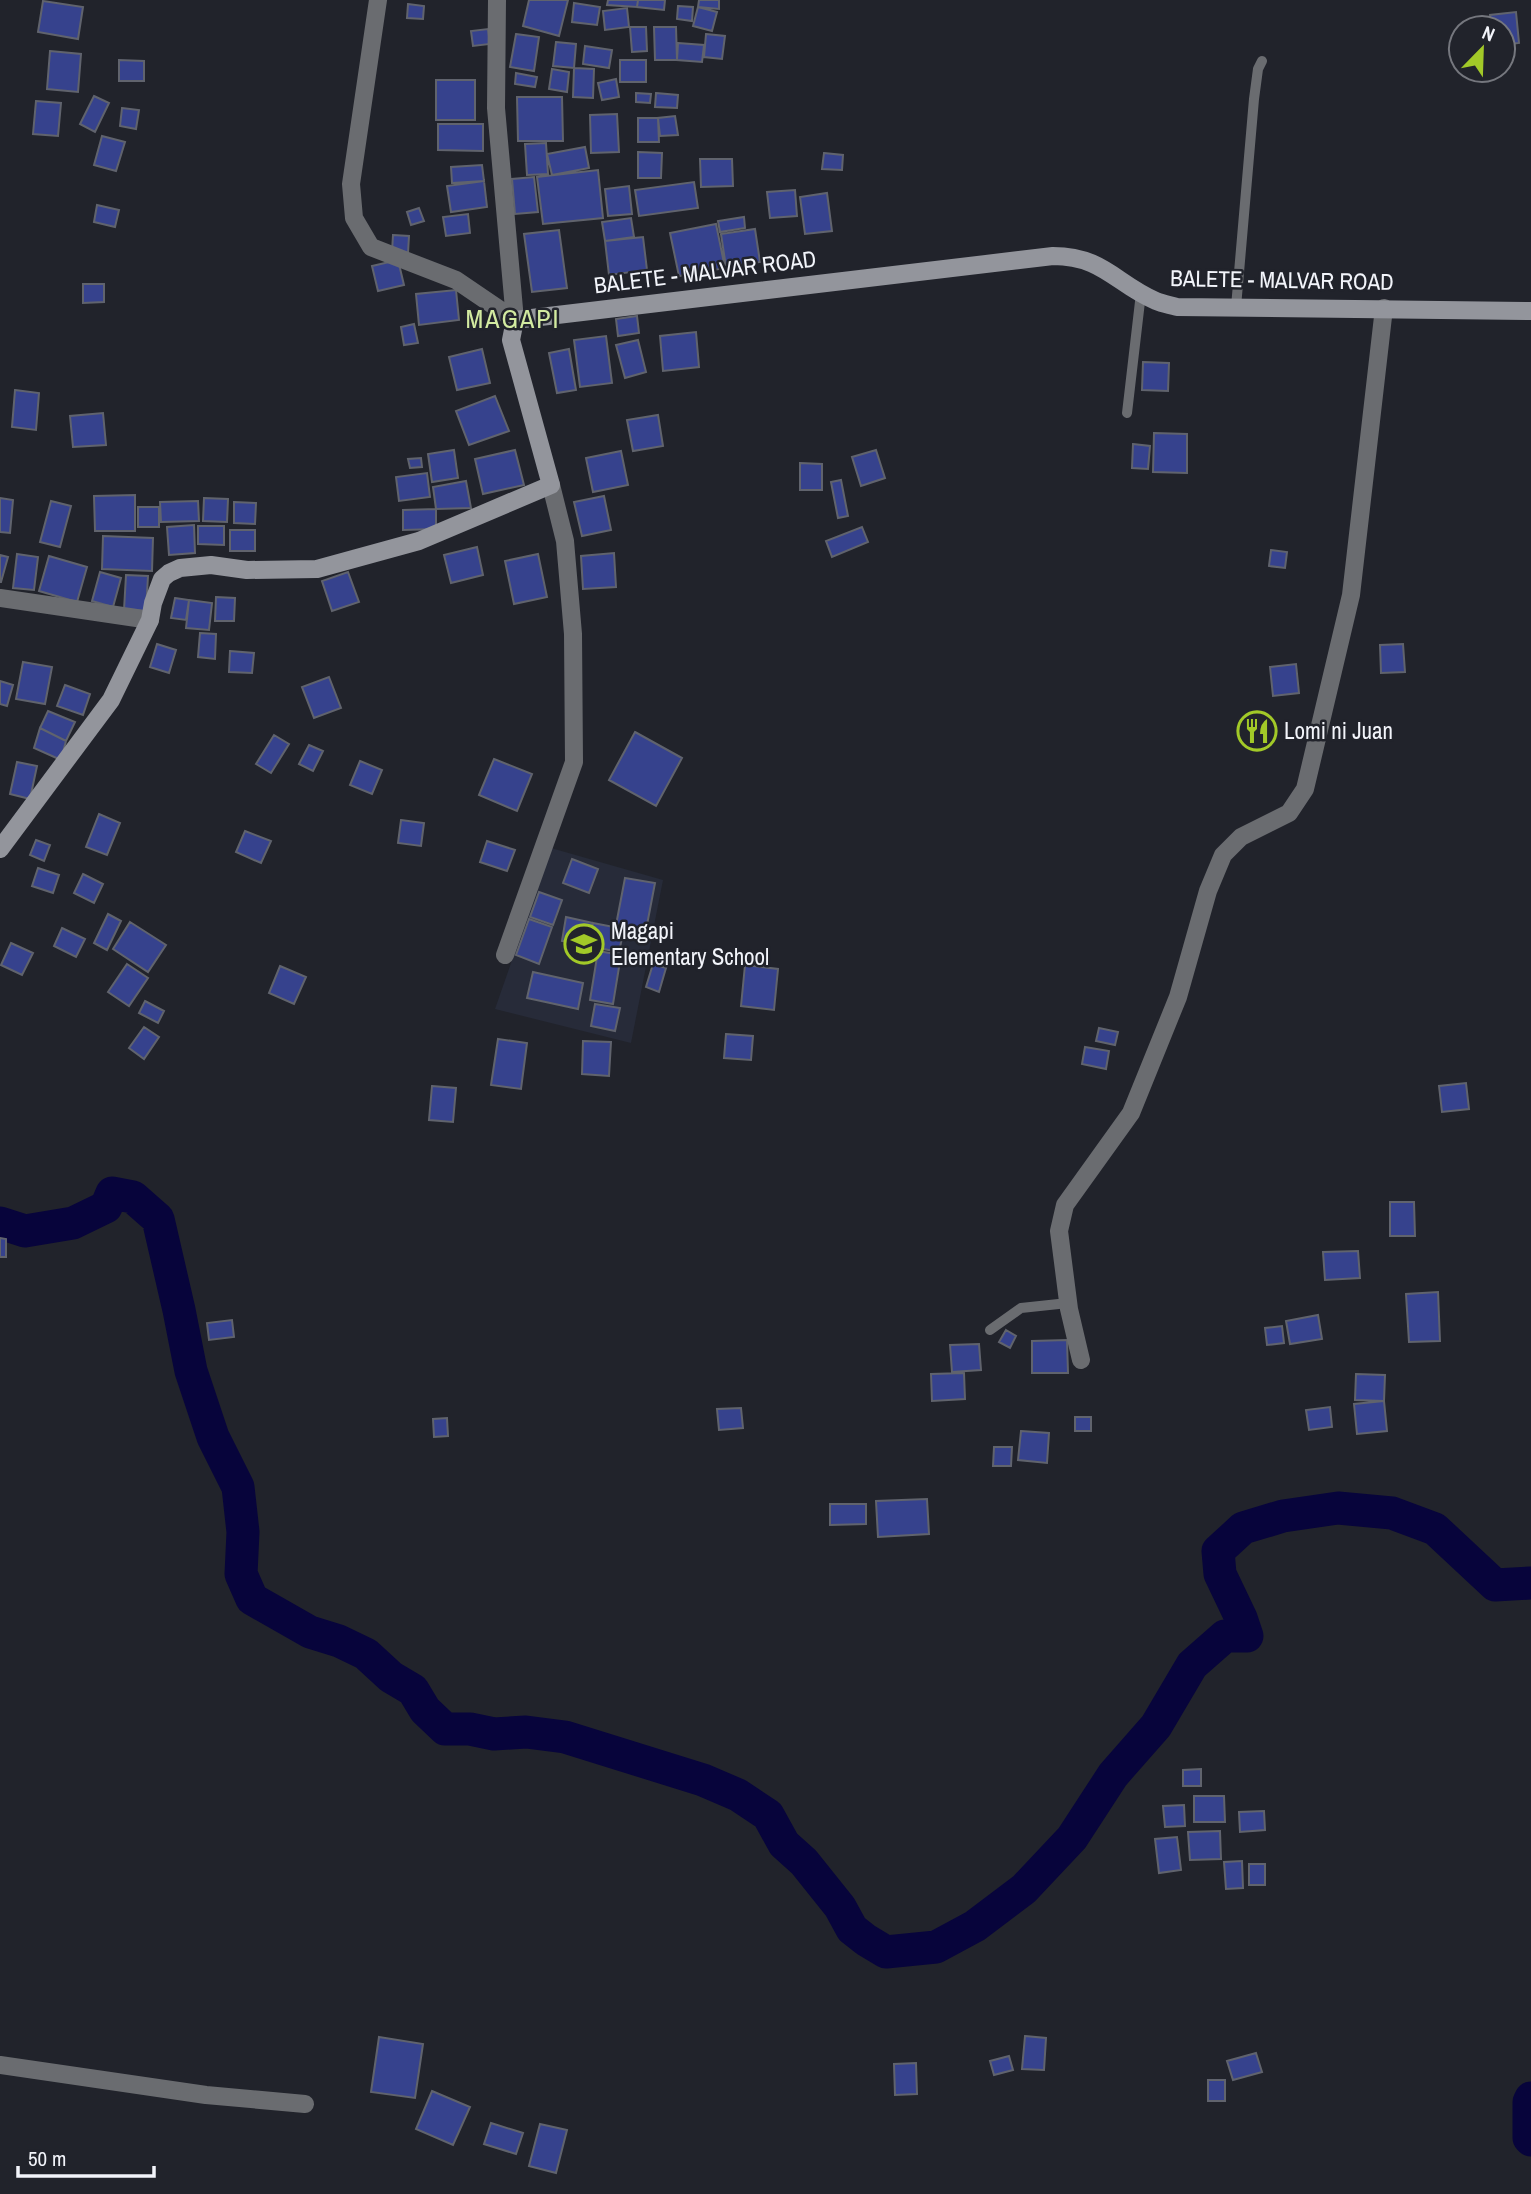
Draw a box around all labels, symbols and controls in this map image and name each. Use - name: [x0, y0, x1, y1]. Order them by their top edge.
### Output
- north arrow: [1447, 14, 1517, 84]
- text: N: [1478, 19, 1499, 48]
- street label: BALETE - MALVAR ROAD: [592, 242, 818, 301]
- street label: BALETE - MALVAR ROAD: [1170, 262, 1394, 297]
- district label: MAGAPI: [466, 301, 560, 336]
- restaurant icon: Lomi ni Juan: [1236, 710, 1278, 752]
- place label: Lomi ni Juan: [1284, 715, 1393, 746]
- place label: Magapi Elementary School: [611, 915, 769, 972]
- school or university icon: Magapi Elementary School: [563, 923, 605, 965]
- scale bar: [18, 2134, 154, 2178]
- text: 50 m: [28, 2144, 66, 2173]

